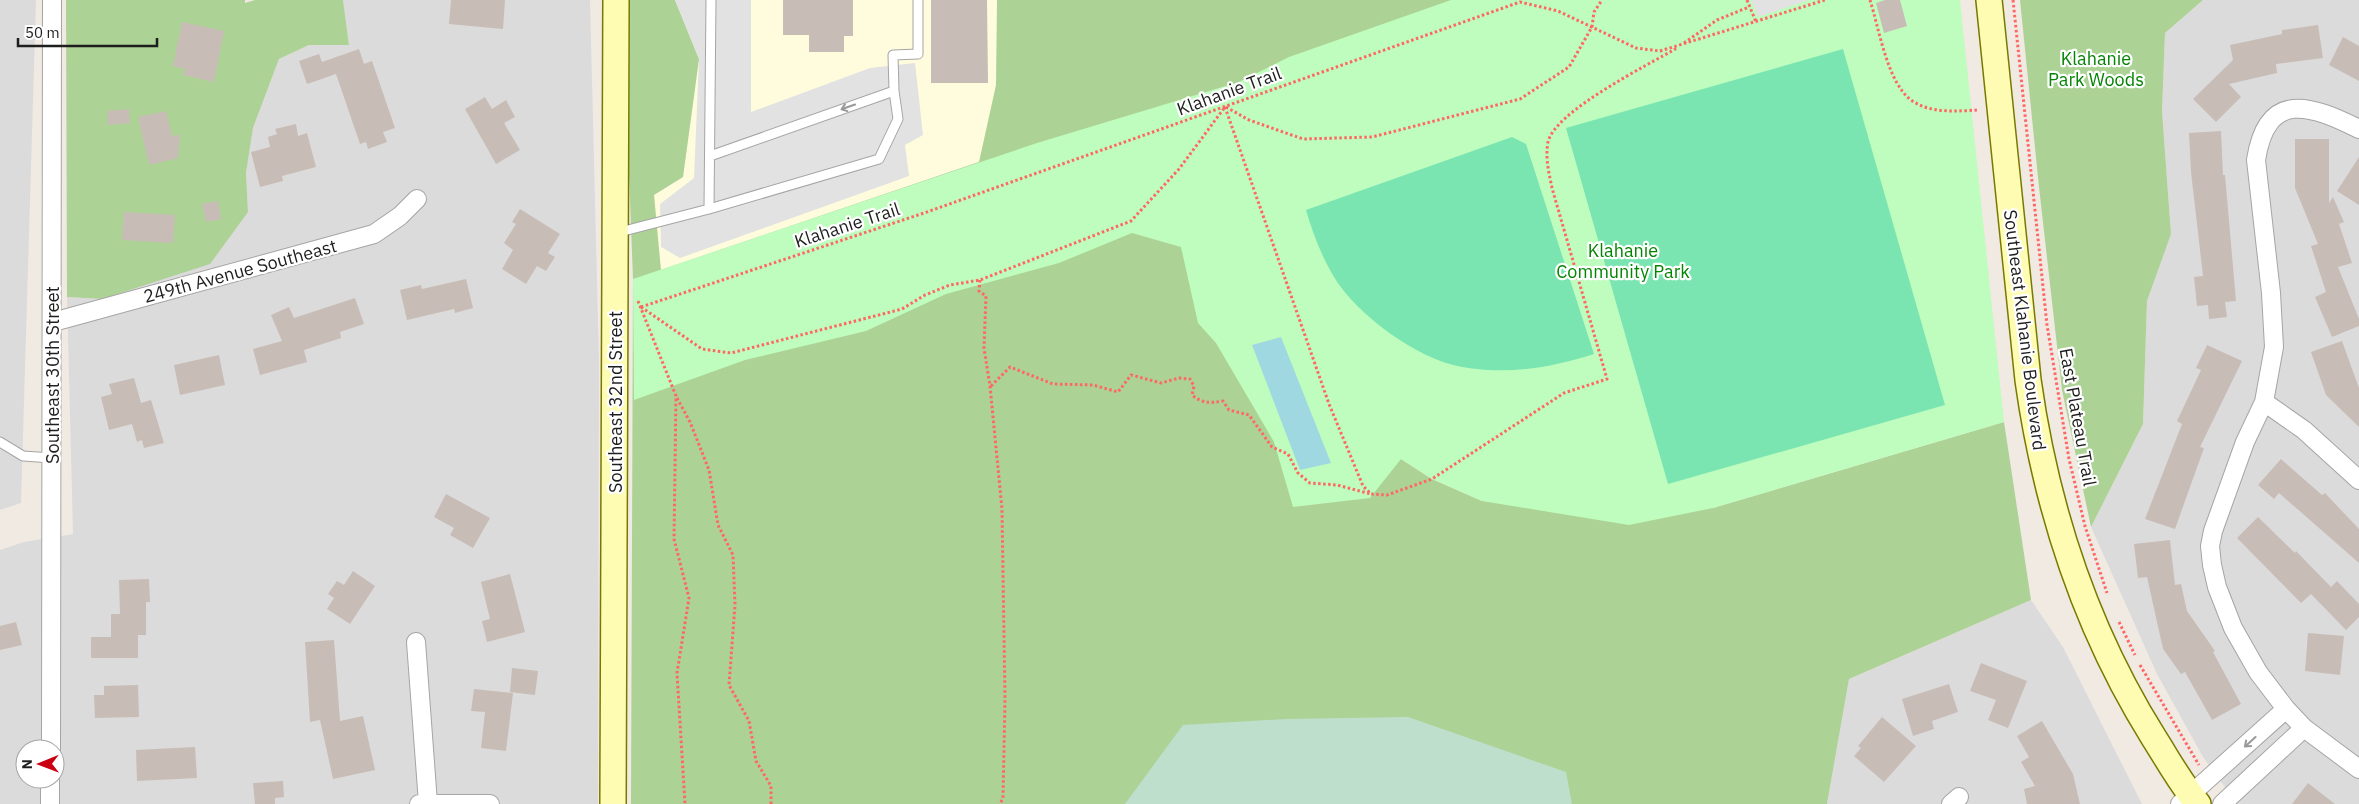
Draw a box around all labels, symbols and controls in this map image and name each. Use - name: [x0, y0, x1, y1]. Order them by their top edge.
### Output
- scale bar: [18, 15, 156, 47]
- text: 50 m: [25, 23, 60, 42]
- park label: Klahanie Park Woods: [2048, 47, 2144, 91]
- street label: Klahanie Trail: [1174, 61, 1285, 121]
- one-way arrow: [840, 103, 856, 112]
- street label: Klahanie Trail: [791, 197, 903, 253]
- street label: Southeast Klahanie Boulevard: [1999, 208, 2051, 452]
- street label: 249th Avenue Southeast: [141, 234, 339, 308]
- park label: Klahanie Community Park: [1556, 239, 1690, 283]
- street label: Southeast 30th Street: [41, 286, 64, 464]
- street label: Southeast 32nd Street: [604, 311, 627, 493]
- street label: East Plateau Trail: [2055, 346, 2101, 488]
- one-way arrow: [2243, 736, 2256, 748]
- north arrow: [15, 739, 65, 789]
- text: N: [18, 759, 36, 769]

